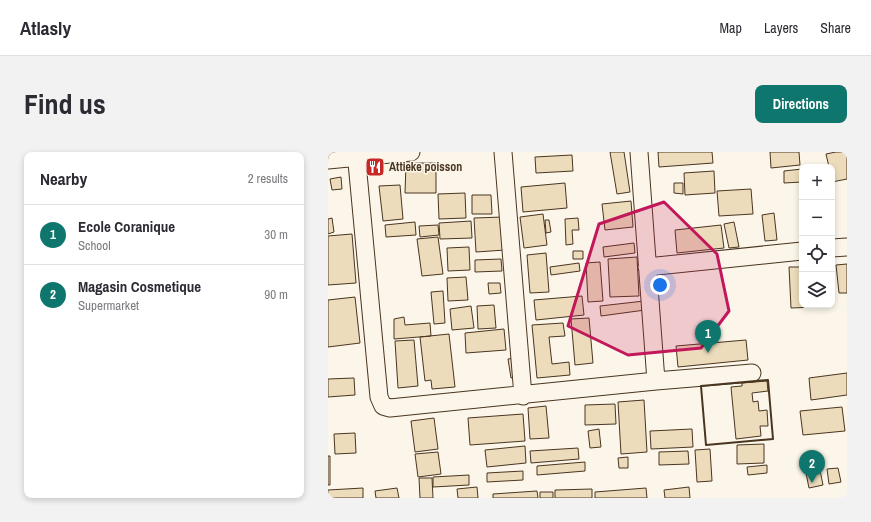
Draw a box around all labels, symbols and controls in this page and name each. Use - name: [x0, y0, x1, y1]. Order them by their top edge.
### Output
- text: Atlasly: [20, 15, 71, 41]
- text: Map: [720, 19, 742, 37]
- text: Layers: [764, 19, 798, 37]
- text: Share: [820, 19, 851, 37]
- text: Find us: [24, 85, 106, 123]
- button: Directions: [755, 85, 847, 123]
- restaurant icon: Attieke poisson: [364, 156, 386, 178]
- place label: Attieke poisson: [389, 159, 462, 175]
- map controls: [799, 164, 835, 308]
- button: +: [799, 164, 835, 200]
- text: Nearby: [40, 167, 87, 190]
- text: 2 results: [248, 170, 288, 187]
- button: −: [799, 200, 835, 236]
- text: Ecole Coranique: [78, 216, 175, 237]
- text: 1: [50, 226, 56, 243]
- text: 30 m: [264, 226, 288, 243]
- button: locate: [799, 236, 835, 272]
- text: School: [78, 237, 111, 254]
- button: layers: [799, 272, 835, 308]
- your location: [650, 275, 670, 295]
- text: Magasin Cosmetique: [78, 276, 201, 297]
- text: 2: [50, 286, 56, 303]
- text: 90 m: [264, 286, 288, 303]
- text: Supermarket: [78, 297, 139, 314]
- pin: 1: [695, 320, 721, 353]
- pin: 2: [799, 450, 825, 483]

